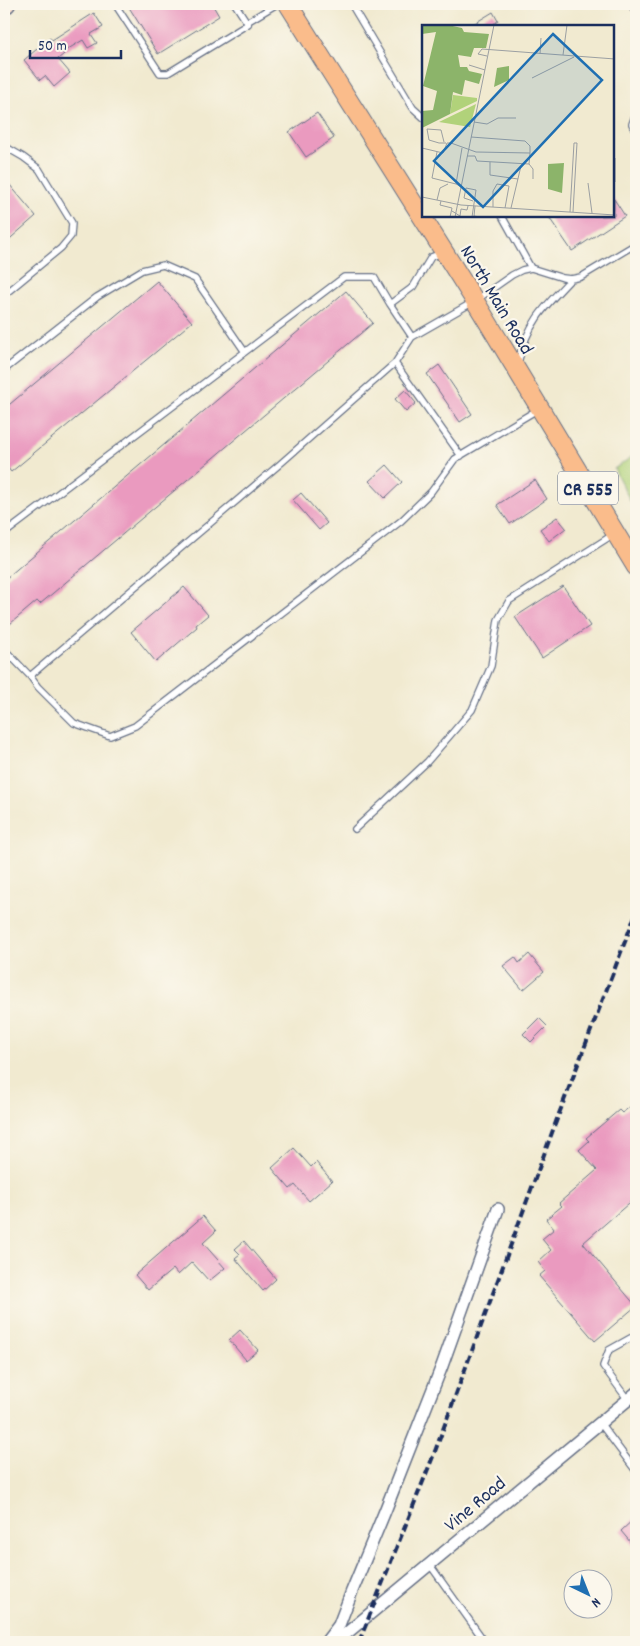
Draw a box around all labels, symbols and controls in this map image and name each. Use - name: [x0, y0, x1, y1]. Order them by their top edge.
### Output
- inset map: [422, 25, 615, 218]
- scale bar: [30, 28, 121, 60]
- text: 50 m: [38, 36, 67, 58]
- street label: North Main Road: [452, 240, 539, 361]
- road number: CR 555: [558, 472, 618, 504]
- street label: Vine Road: [439, 1471, 513, 1540]
- north arrow: [562, 1568, 612, 1618]
- text: N: [586, 1592, 605, 1612]

